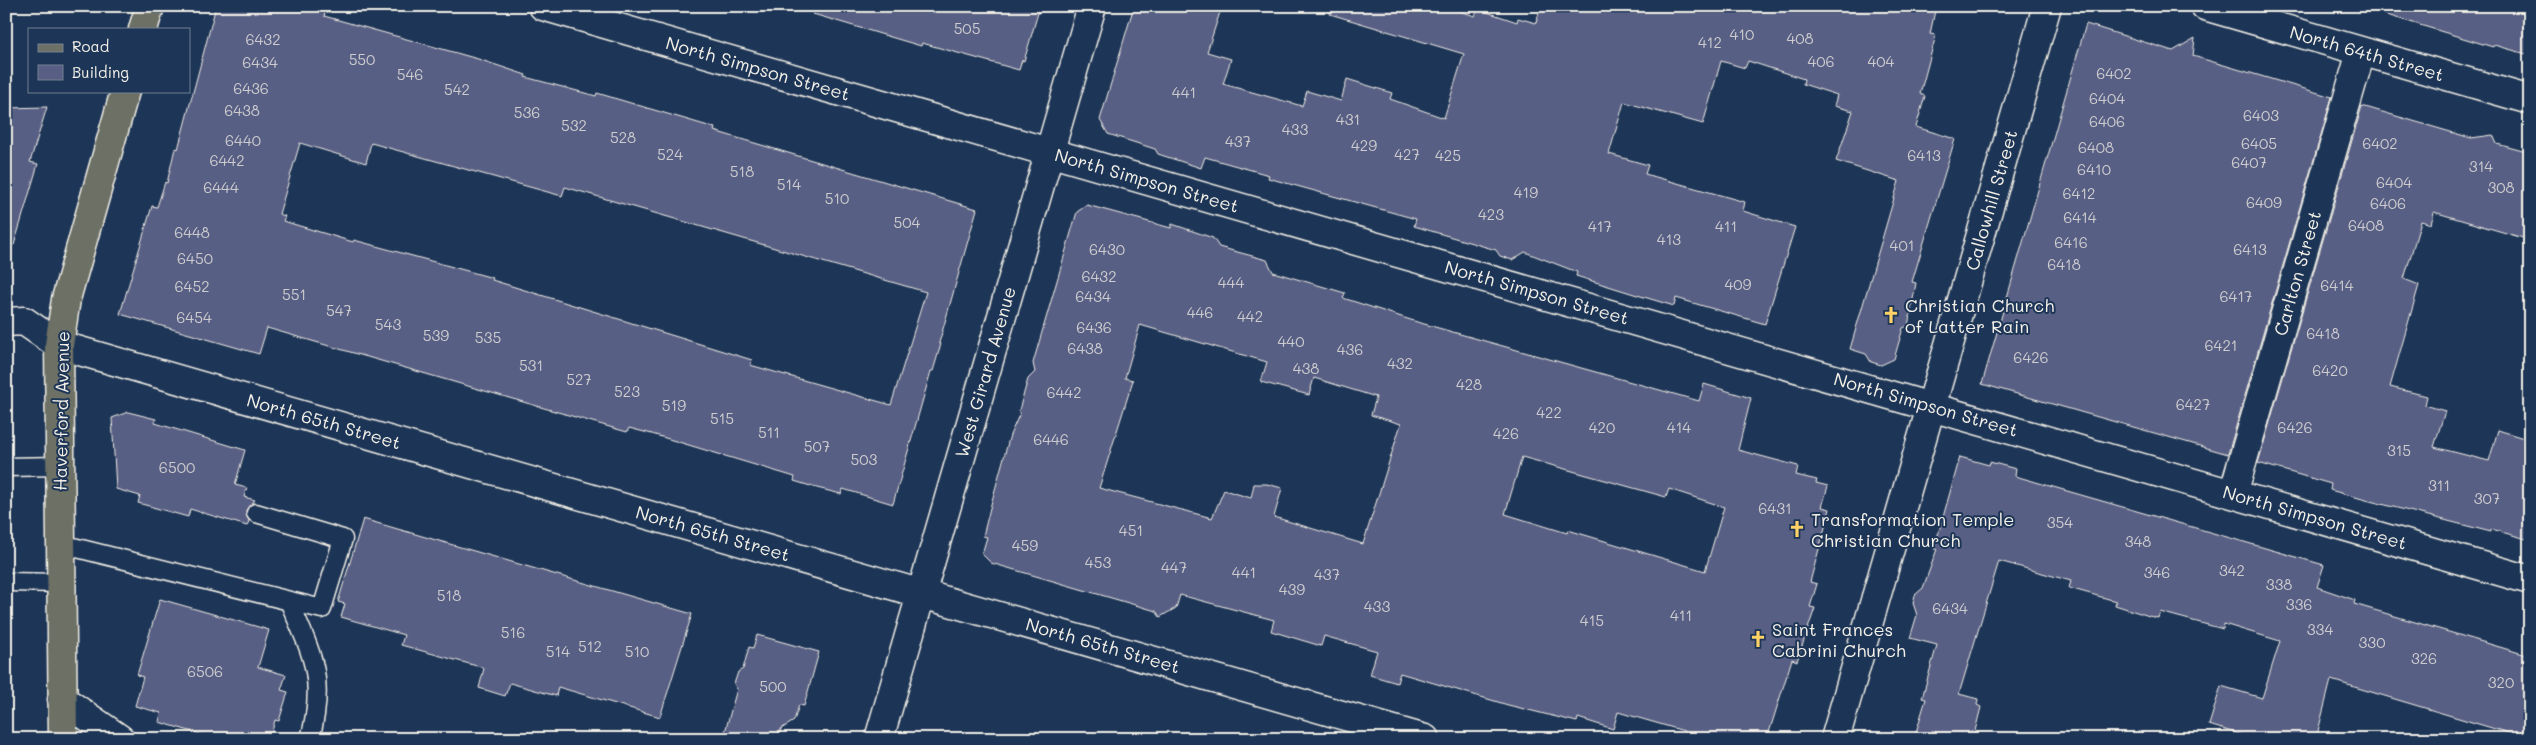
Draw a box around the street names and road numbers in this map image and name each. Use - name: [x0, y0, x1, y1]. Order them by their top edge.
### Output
- street label: North 64th Street: [2287, 19, 2447, 87]
- street label: North Simpson Street: [663, 30, 853, 106]
- street label: Callowhill Street: [1959, 127, 2023, 273]
- street label: North Simpson Street: [1052, 142, 1242, 218]
- street label: Carlton Street: [2268, 208, 2326, 338]
- street label: North Simpson Street: [1442, 254, 1632, 330]
- street label: West Girard Avenue: [949, 284, 1021, 460]
- street label: Haverford Avenue: [48, 331, 74, 491]
- street label: North Simpson Street: [1831, 366, 2021, 442]
- street label: North 65th Street: [244, 388, 404, 454]
- street label: North Simpson Street: [2220, 479, 2410, 555]
- street label: North 65th Street: [633, 500, 793, 566]
- street label: North 65th Street: [1023, 612, 1183, 678]

